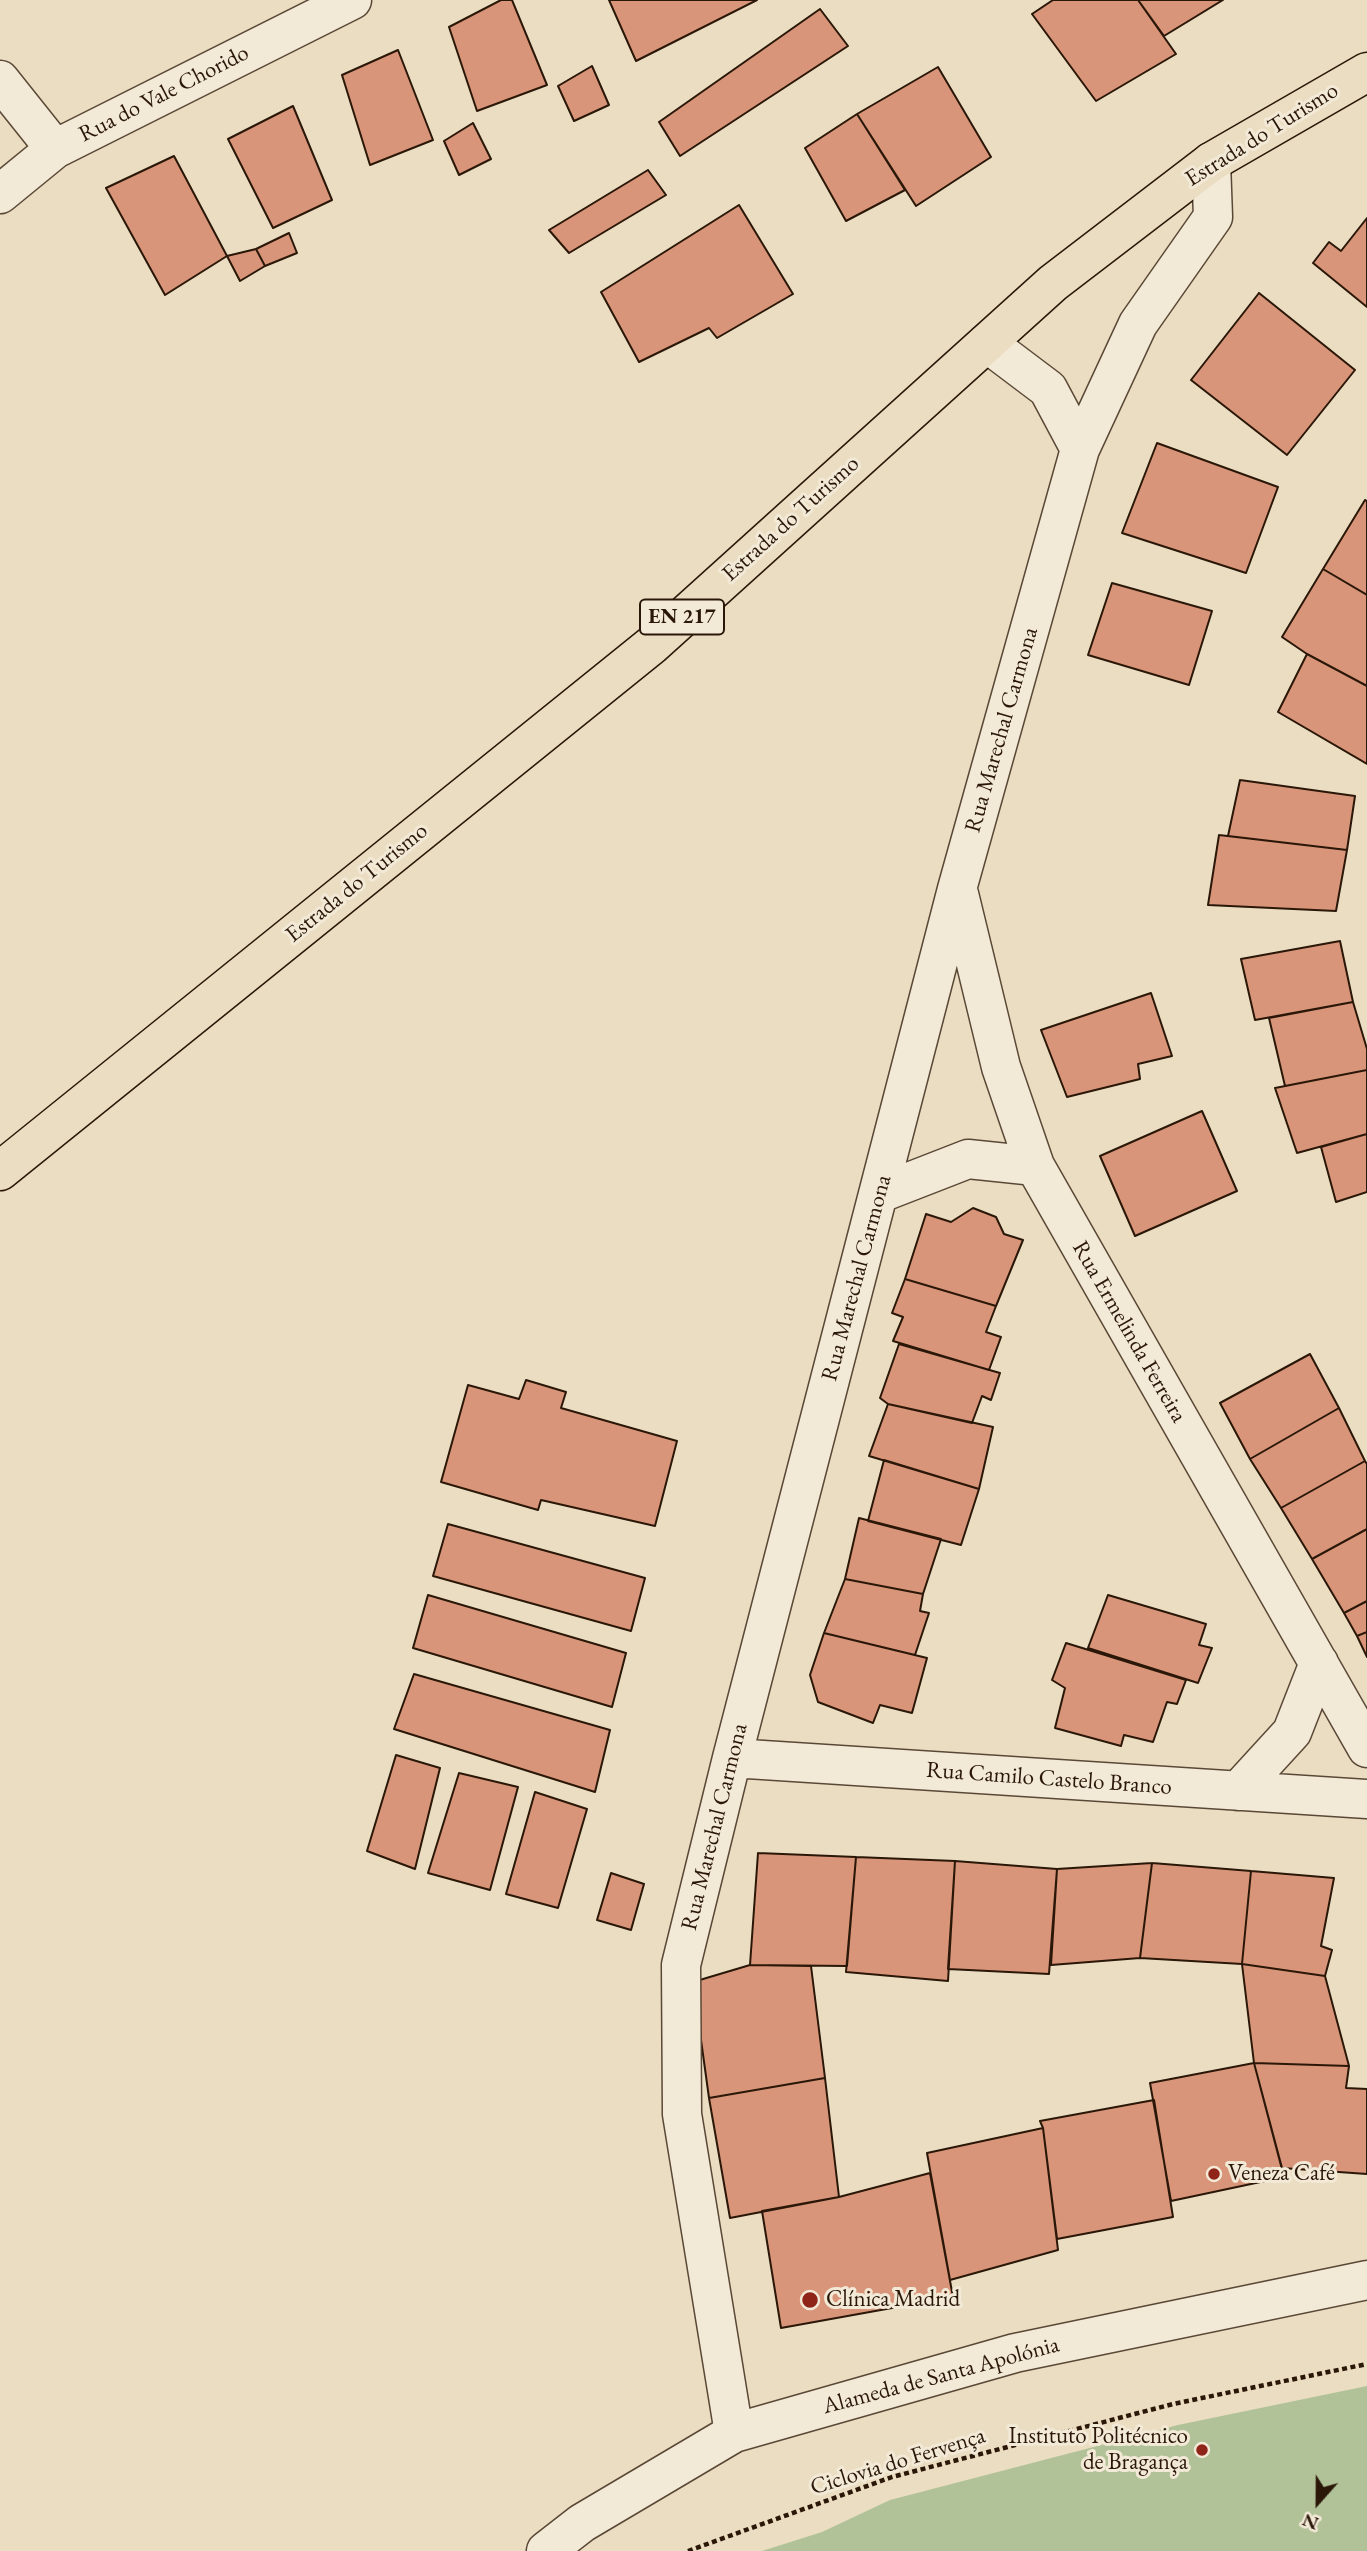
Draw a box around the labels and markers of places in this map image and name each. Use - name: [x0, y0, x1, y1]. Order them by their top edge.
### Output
- place label: Veneza Café: [1228, 2160, 1335, 2188]
- marker: Veneza Café: [1206, 2166, 1222, 2182]
- place label: Clínica Madrid: [826, 2286, 960, 2314]
- marker: Clínica Madrid: [800, 2290, 820, 2310]
- place label: Instituto Politécnico de Bragança: [1008, 2423, 1188, 2477]
- marker: Instituto Politécnico de Bragança: [1194, 2442, 1210, 2458]

